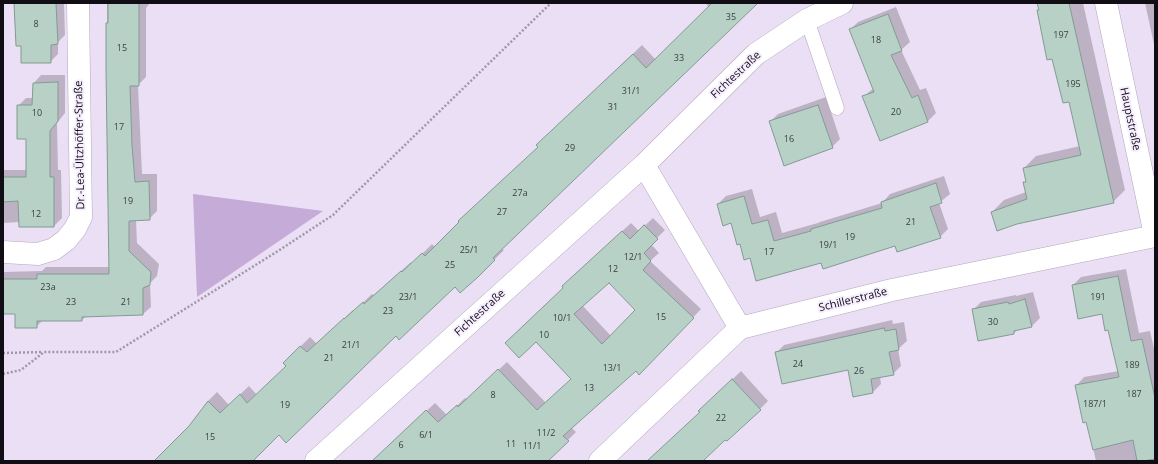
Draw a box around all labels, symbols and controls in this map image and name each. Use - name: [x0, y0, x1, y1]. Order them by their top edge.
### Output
- house number: 35: [726, 12, 736, 22]
- house number: 8: [33, 19, 39, 29]
- house number: 197: [1053, 30, 1069, 40]
- house number: 18: [871, 35, 881, 45]
- house number: 15: [117, 43, 127, 53]
- street label: Fichtestraße: [708, 49, 764, 101]
- house number: 33: [674, 53, 684, 63]
- house number: 195: [1065, 79, 1081, 89]
- street label: Dr.-Lea-Ültzhöffer-Straße: [72, 80, 88, 210]
- house number: 31/1: [622, 86, 640, 96]
- street label: Hauptstraße: [1117, 86, 1143, 152]
- house number: 31: [608, 102, 618, 112]
- house number: 20: [891, 107, 901, 117]
- house number: 10: [32, 108, 42, 118]
- house number: 17: [114, 122, 124, 132]
- house number: 16: [784, 134, 794, 144]
- house number: 29: [565, 143, 575, 153]
- house number: 27a: [512, 188, 528, 198]
- house number: 19: [123, 196, 133, 206]
- house number: 27: [497, 207, 507, 217]
- house number: 12: [31, 209, 41, 219]
- house number: 21: [906, 217, 916, 227]
- house number: 19: [845, 232, 855, 242]
- house number: 19/1: [819, 240, 837, 250]
- house number: 25/1: [460, 245, 478, 255]
- house number: 17: [764, 247, 774, 257]
- house number: 12/1: [624, 252, 642, 262]
- house number: 25: [445, 260, 455, 270]
- house number: 12: [608, 264, 618, 274]
- house number: 23a: [40, 282, 56, 292]
- street label: Schillerstraße: [818, 285, 888, 315]
- street label: Fichtestraße: [452, 287, 508, 339]
- house number: 23/1: [399, 292, 417, 302]
- house number: 191: [1090, 292, 1106, 302]
- house number: 23: [66, 297, 76, 307]
- house number: 21: [121, 297, 131, 307]
- house number: 23: [383, 306, 393, 316]
- house number: 15: [656, 312, 666, 322]
- house number: 10/1: [553, 313, 571, 323]
- house number: 30: [988, 317, 998, 327]
- house number: 10: [539, 330, 549, 340]
- house number: 21/1: [342, 340, 360, 350]
- house number: 21: [324, 353, 334, 363]
- house number: 24: [793, 359, 803, 369]
- house number: 189: [1124, 360, 1140, 370]
- house number: 13/1: [603, 363, 621, 373]
- house number: 26: [854, 366, 864, 376]
- house number: 13: [584, 383, 594, 393]
- house number: 187: [1126, 389, 1142, 399]
- house number: 8: [490, 390, 496, 400]
- house number: 187/1: [1083, 399, 1107, 409]
- house number: 19: [280, 400, 290, 410]
- house number: 22: [716, 413, 726, 423]
- house number: 11/2: [537, 428, 555, 438]
- house number: 6/1: [419, 430, 433, 440]
- house number: 15: [205, 432, 215, 442]
- house number: 11: [506, 439, 516, 449]
- house number: 6: [398, 440, 404, 450]
- house number: 11/1: [523, 441, 541, 451]

